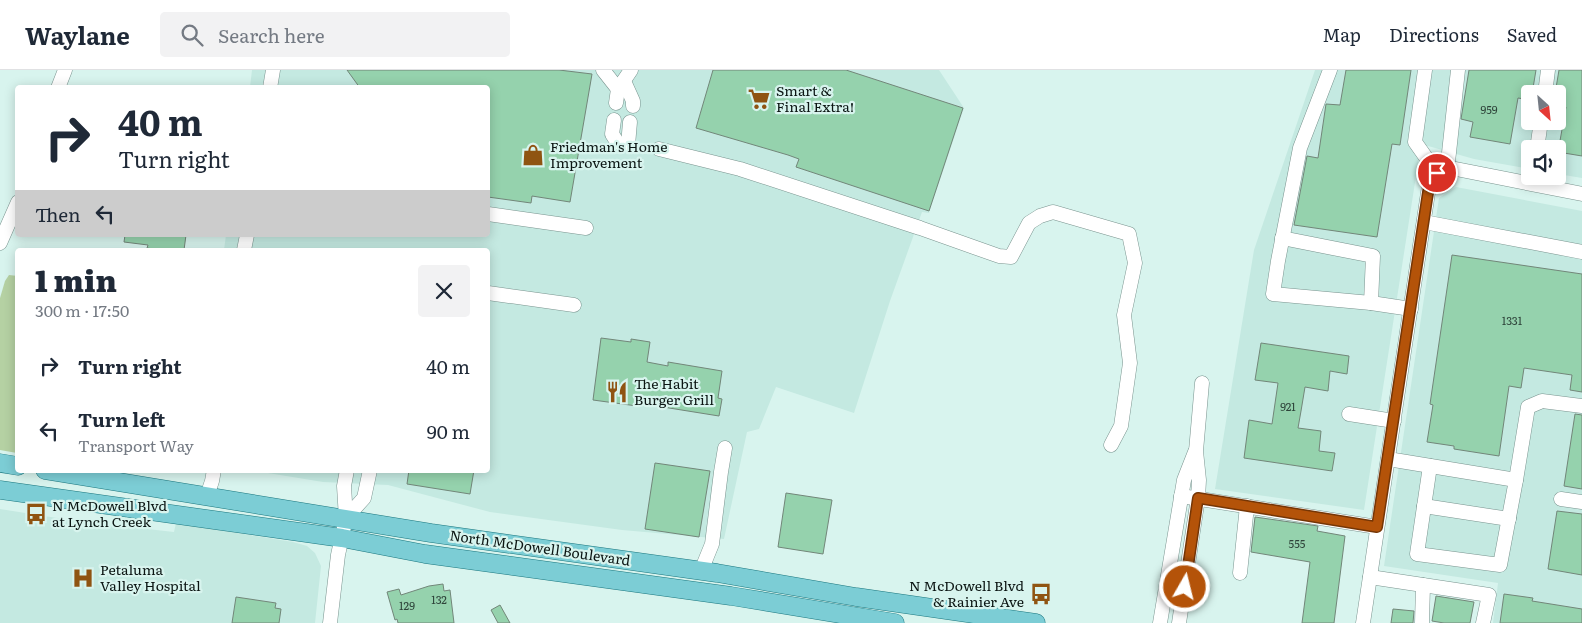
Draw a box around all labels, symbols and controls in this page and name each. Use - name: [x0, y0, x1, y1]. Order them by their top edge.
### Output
- search box: [160, 12, 510, 57]
- text: Waylane: [25, 17, 130, 52]
- icon: search: [178, 21, 206, 49]
- text: Search here: [218, 21, 325, 49]
- text: Map: [1323, 21, 1361, 48]
- text: Directions: [1389, 21, 1479, 48]
- text: Saved: [1507, 21, 1557, 48]
- place label: Smart & Final Extra!: [776, 80, 854, 116]
- north arrow: [1521, 85, 1566, 130]
- map controls: [1521, 85, 1566, 185]
- supermarket icon: Smart & Final Extra!: [746, 86, 772, 112]
- text: 40 m: [118, 95, 203, 147]
- house number: 959: [1480, 101, 1498, 117]
- icon: right: [35, 105, 100, 170]
- place label: Friedman's Home Improvement: [550, 136, 668, 172]
- button: sound: [1521, 140, 1566, 185]
- text: Turn right: [118, 142, 230, 175]
- shop icon: Friedman's Home Improvement: [520, 142, 546, 168]
- pin: [1416, 152, 1458, 194]
- icon: arrive: [1423, 159, 1451, 187]
- text: Then: [35, 200, 81, 228]
- icon: left: [91, 200, 119, 228]
- text: 1 min: [35, 257, 117, 301]
- button: close: [418, 265, 470, 317]
- text: 300 m · 17:50: [35, 298, 129, 322]
- house number: 1331: [1502, 312, 1523, 328]
- icon: right: [35, 352, 63, 380]
- text: Turn right: [78, 352, 182, 380]
- text: 40 m: [426, 352, 470, 380]
- place label: The Habit Burger Grill: [634, 373, 714, 409]
- restaurant icon: The Habit Burger Grill: [604, 379, 630, 405]
- house number: 921: [1280, 398, 1296, 414]
- text: Turn left: [78, 405, 165, 433]
- icon: left: [35, 417, 63, 445]
- text: 90 m: [427, 417, 470, 445]
- text: Transport Way: [78, 433, 194, 457]
- place label: N McDowell Blvd at Lynch Creek: [52, 495, 168, 531]
- bus stop icon: N McDowell Blvd at Lynch Creek: [23, 501, 49, 527]
- street label: North McDowell Boulevard: [448, 524, 632, 570]
- house number: 555: [1289, 535, 1306, 551]
- place label: Petaluma Valley Hospital: [100, 559, 201, 595]
- position arrow: [1158, 560, 1210, 612]
- hospital icon: Petaluma Valley Hospital: [70, 565, 96, 591]
- place label: N McDowell Blvd & Rainier Ave: [909, 575, 1024, 611]
- bus stop icon: N McDowell Blvd & Rainier Ave: [1028, 581, 1054, 607]
- house number: 132: [431, 591, 447, 607]
- house number: 129: [399, 597, 415, 613]

